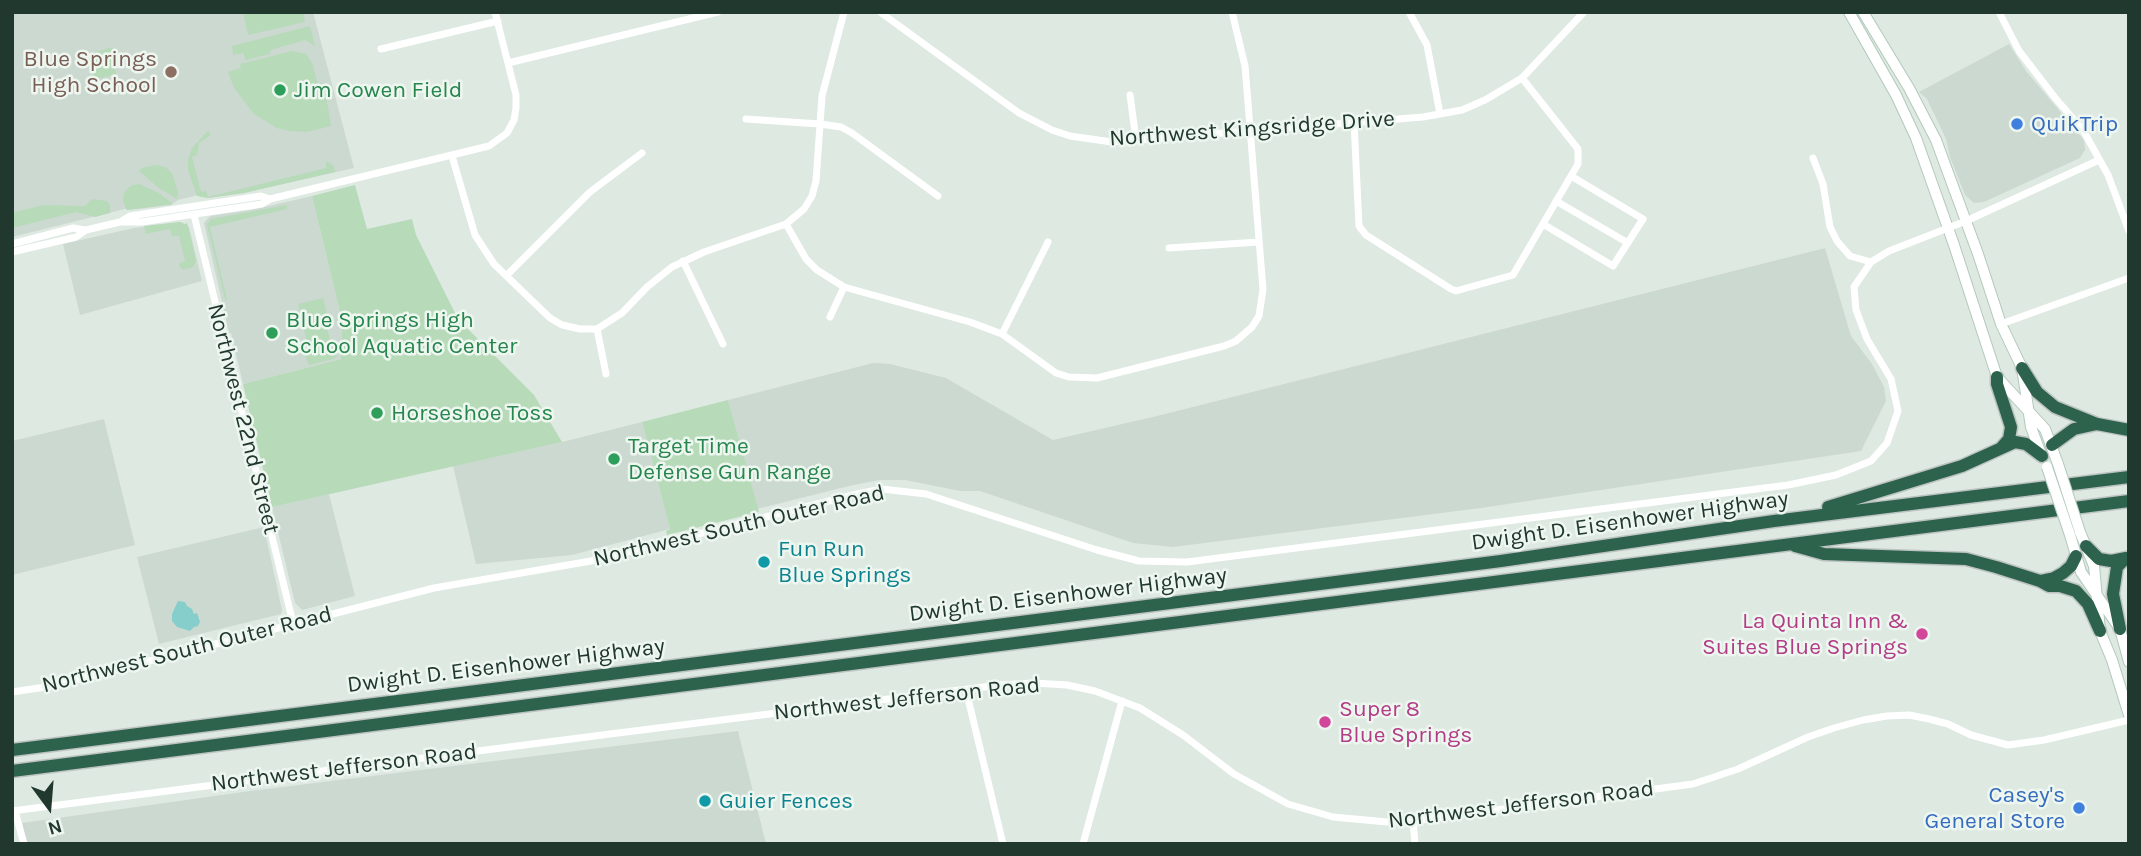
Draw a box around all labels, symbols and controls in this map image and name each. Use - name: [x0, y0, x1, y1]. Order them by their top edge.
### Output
- place label: Blue Springs High School: [24, 45, 157, 99]
- marker: Blue Springs High School: [163, 64, 179, 80]
- place label: Jim Cowen Field: [294, 76, 462, 104]
- marker: Jim Cowen Field: [272, 82, 288, 98]
- street label: Northwest Kingsridge Drive: [1108, 105, 1396, 153]
- place label: QuikTrip: [2031, 110, 2118, 138]
- marker: QuikTrip: [2009, 116, 2025, 132]
- street label: Northwest 22nd Street: [201, 301, 285, 537]
- place label: Blue Springs High School Aquatic Center: [286, 306, 517, 360]
- marker: Blue Springs High School Aquatic Center: [264, 325, 280, 341]
- place label: Horseshoe Toss: [391, 399, 553, 427]
- marker: Horseshoe Toss: [369, 405, 385, 421]
- place label: Target Time Defense Gun Range: [628, 432, 831, 486]
- marker: Target Time Defense Gun Range: [606, 451, 622, 467]
- street label: Northwest South Outer Road: [591, 479, 887, 573]
- street label: Dwight D. Eisenhower Highway: [1470, 485, 1790, 557]
- place label: Fun Run Blue Springs: [778, 535, 911, 589]
- marker: Fun Run Blue Springs: [756, 554, 772, 570]
- street label: Dwight D. Eisenhower Highway: [908, 562, 1228, 628]
- street label: Northwest South Outer Road: [39, 601, 335, 699]
- place label: La Quinta Inn & Suites Blue Springs: [1702, 607, 1908, 661]
- marker: La Quinta Inn & Suites Blue Springs: [1914, 626, 1930, 642]
- street label: Dwight D. Eisenhower Highway: [346, 633, 666, 699]
- street label: Northwest Jefferson Road: [772, 671, 1042, 727]
- place label: Super 8 Blue Springs: [1339, 695, 1472, 749]
- marker: Super 8 Blue Springs: [1317, 714, 1333, 730]
- street label: Northwest Jefferson Road: [209, 738, 479, 798]
- north arrow: [14, 772, 84, 842]
- street label: Northwest Jefferson Road: [1386, 775, 1656, 835]
- place label: Casey's General Store: [1925, 781, 2065, 835]
- place label: Guier Fences: [719, 787, 853, 815]
- marker: Guier Fences: [697, 793, 713, 809]
- marker: Casey's General Store: [2071, 800, 2087, 816]
- text: N: [45, 815, 64, 840]

